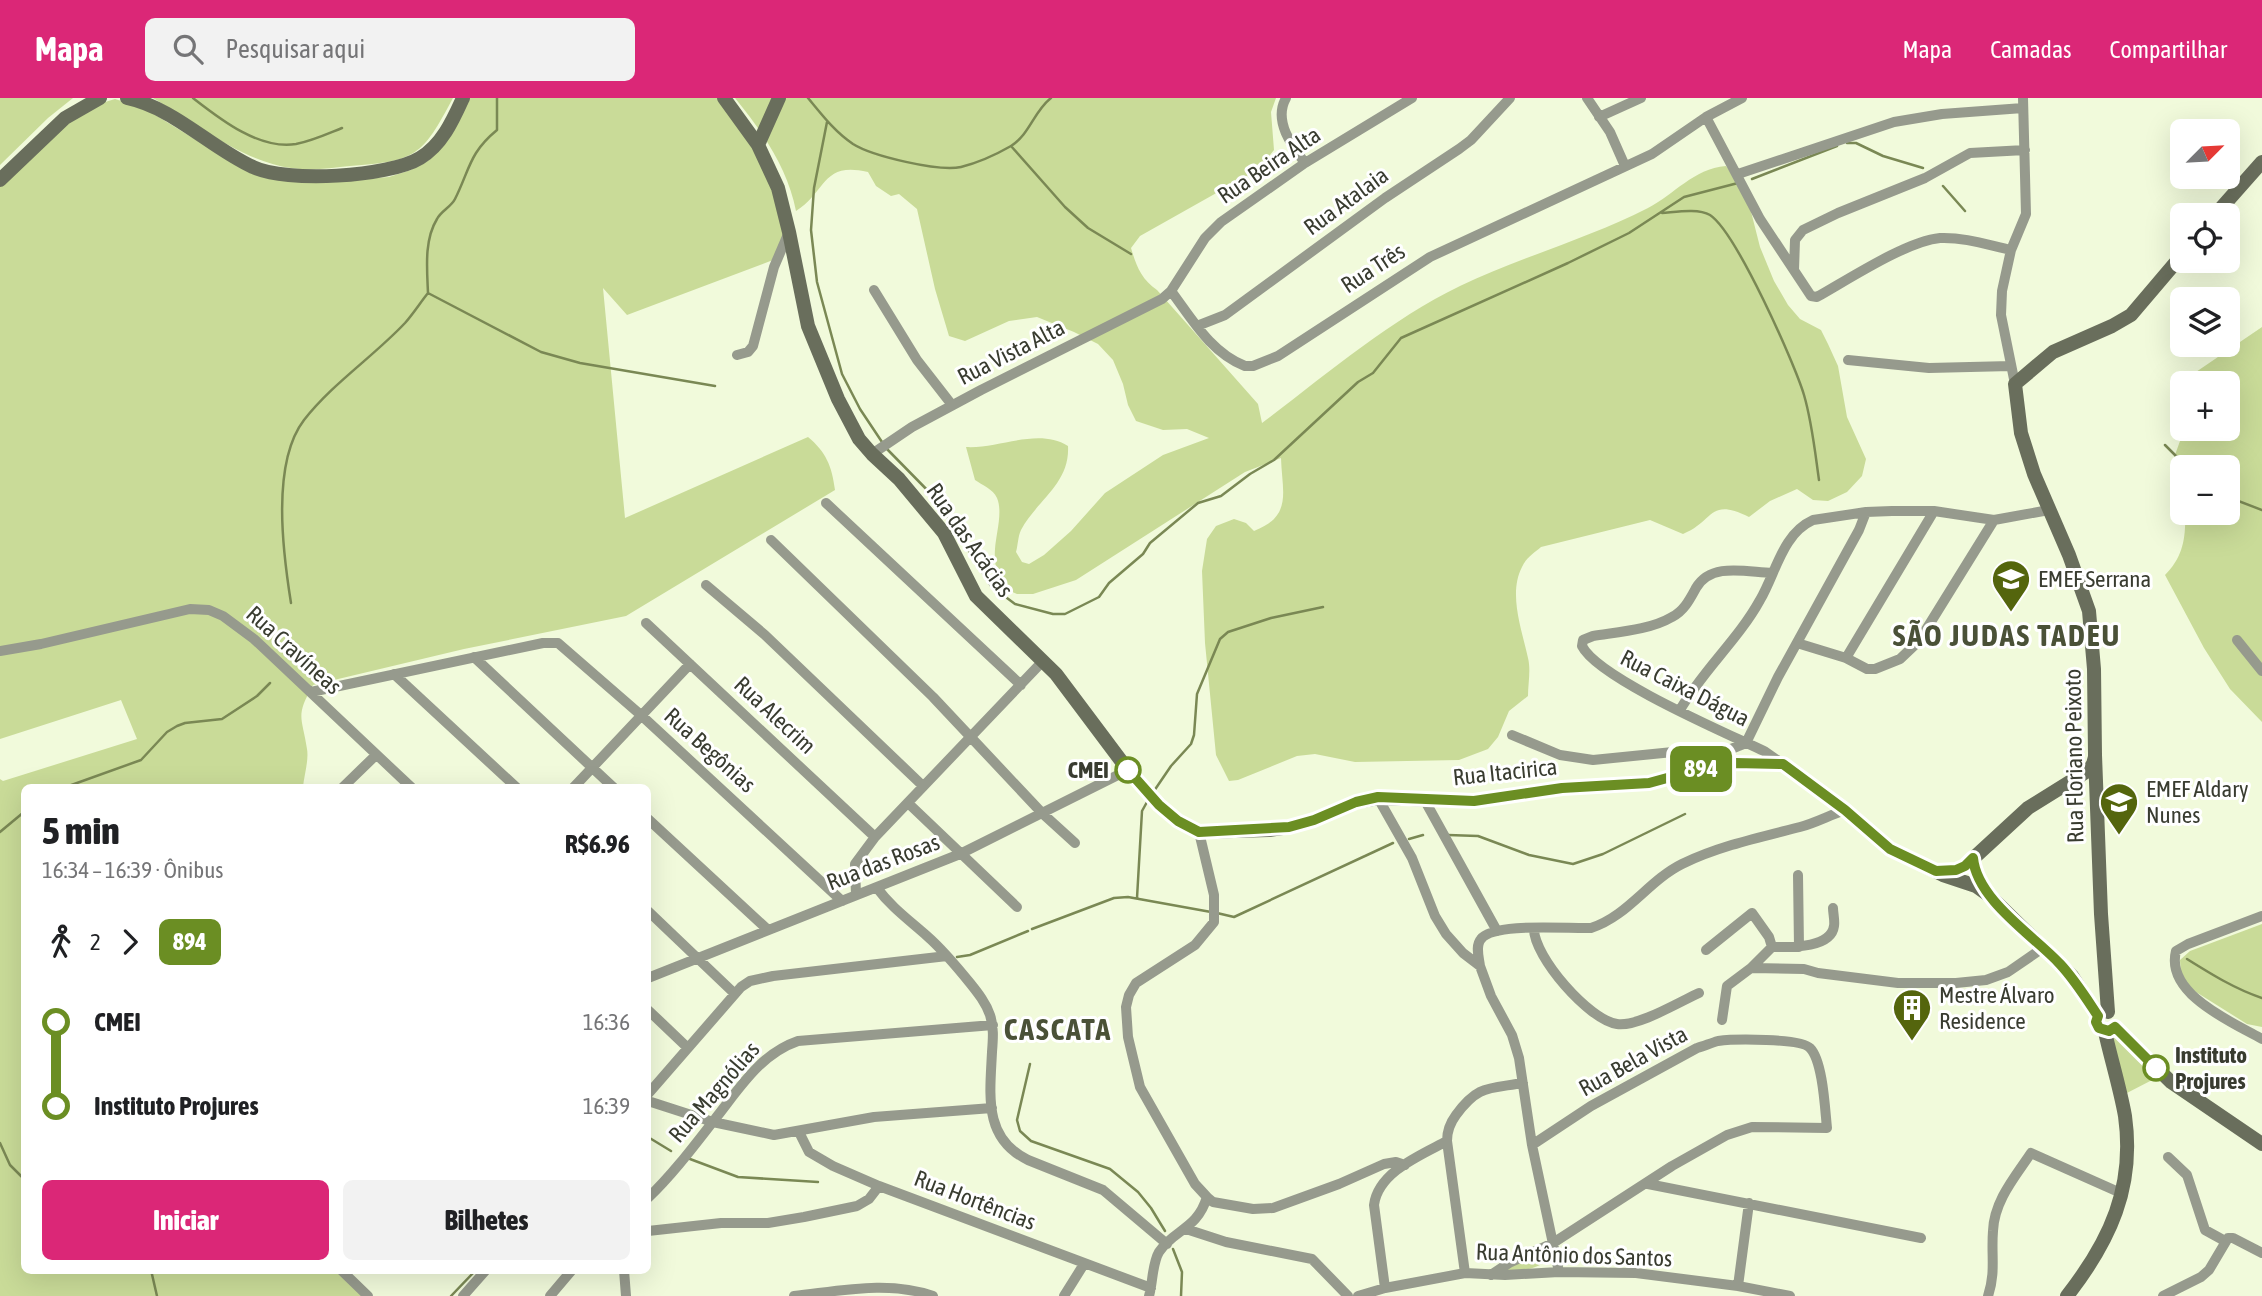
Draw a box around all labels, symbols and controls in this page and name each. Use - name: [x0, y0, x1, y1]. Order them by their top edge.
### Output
- search box: [145, 18, 635, 81]
- text: Mapa: [35, 30, 103, 68]
- icon: search: [169, 30, 207, 68]
- text: Pesquisar aqui: [225, 34, 365, 64]
- text: Mapa: [1902, 36, 1952, 63]
- text: Camadas: [1990, 36, 2072, 63]
- text: Compartilhar: [2110, 36, 2227, 63]
- north arrow: [2170, 119, 2240, 189]
- map controls: [2170, 119, 2240, 525]
- street label: Rua Beira Alta: [1213, 121, 1325, 209]
- street label: Rua Atalaia: [1299, 162, 1393, 240]
- button: locate: [2170, 203, 2240, 273]
- street label: Rua Três: [1336, 238, 1410, 298]
- button: layers: [2170, 287, 2240, 357]
- street label: Rua Vista Alta: [953, 314, 1069, 390]
- button: +: [2170, 371, 2240, 441]
- button: −: [2170, 455, 2240, 525]
- street label: Rua das Acácias: [921, 478, 1019, 602]
- school or university icon: EMEF Serrana: [1990, 558, 2032, 613]
- place label: EMEF Serrana: [2038, 566, 2151, 592]
- street label: Rua Cravíneas: [241, 601, 347, 699]
- district label: SÃO JUDAS TADEU: [1893, 618, 2121, 652]
- street label: Rua Caixa Dágua: [1616, 644, 1754, 732]
- street label: Rua Floriano Peixoto: [2059, 669, 2089, 843]
- street label: Rua Alecrim: [729, 671, 821, 759]
- street label: Rua Begônias: [659, 702, 761, 798]
- line badge: 894: [1661, 746, 1741, 792]
- street label: Rua Itacirica: [1452, 754, 1558, 790]
- text: 894: [1684, 755, 1718, 782]
- place label: CMEI: [1068, 757, 1109, 783]
- marker: CMEI: [1115, 757, 1141, 783]
- place label: EMEF Aldary Nunes: [2146, 776, 2248, 828]
- school or university icon: EMEF Aldary Nunes: [2098, 781, 2140, 836]
- text: 5 min: [42, 809, 120, 852]
- text: R$6.96: [565, 829, 630, 859]
- street label: Rua das Rosas: [823, 829, 943, 895]
- text: 16:34 – 16:39 · Ônibus: [42, 857, 223, 883]
- icon: walk: [42, 923, 80, 961]
- icon: forward: [111, 923, 149, 961]
- text: 894: [173, 928, 207, 955]
- text: 2: [90, 929, 101, 955]
- place label: Mestre Álvaro Residence: [1939, 982, 2055, 1034]
- building icon: Mestre Álvaro Residence: [1891, 987, 1933, 1042]
- text: CMEI: [94, 1007, 141, 1037]
- text: 16:36: [583, 1009, 630, 1035]
- district label: CASCATA: [1004, 1012, 1112, 1046]
- street label: Rua Bela Vista: [1574, 1021, 1692, 1101]
- street label: Rua Magnólias: [663, 1036, 765, 1148]
- place label: Instituto Projures: [2175, 1042, 2247, 1094]
- marker: Instituto Projures: [2143, 1055, 2169, 1081]
- text: Instituto Projures: [94, 1091, 259, 1121]
- text: 16:39: [583, 1093, 630, 1119]
- street label: Rua Hortências: [911, 1165, 1039, 1235]
- button: Iniciar: [42, 1180, 329, 1260]
- button: Bilhetes: [343, 1180, 630, 1260]
- street label: Rua Antônio dos Santos: [1475, 1239, 1673, 1271]

